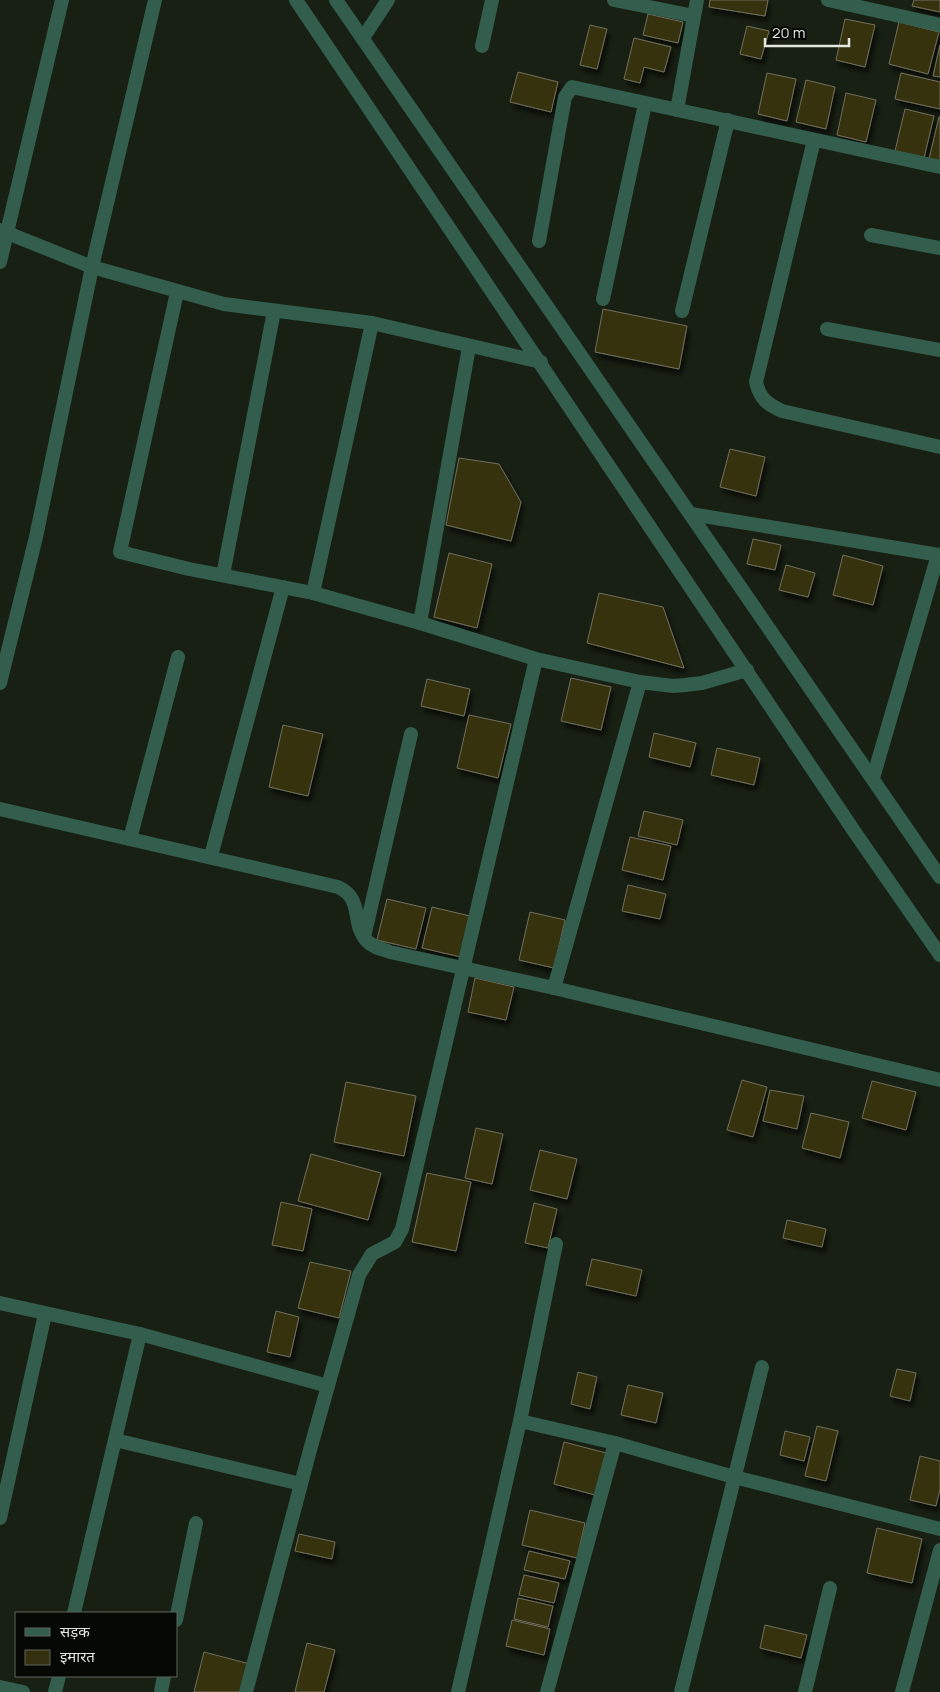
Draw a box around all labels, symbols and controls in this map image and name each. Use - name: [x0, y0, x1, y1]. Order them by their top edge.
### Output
- scale bar: [765, 15, 849, 47]
- text: 20 m: [772, 22, 805, 43]
- legend: [15, 1612, 178, 1677]
- text: सड़क: [60, 1621, 90, 1642]
- text: इमारत: [60, 1646, 95, 1667]

